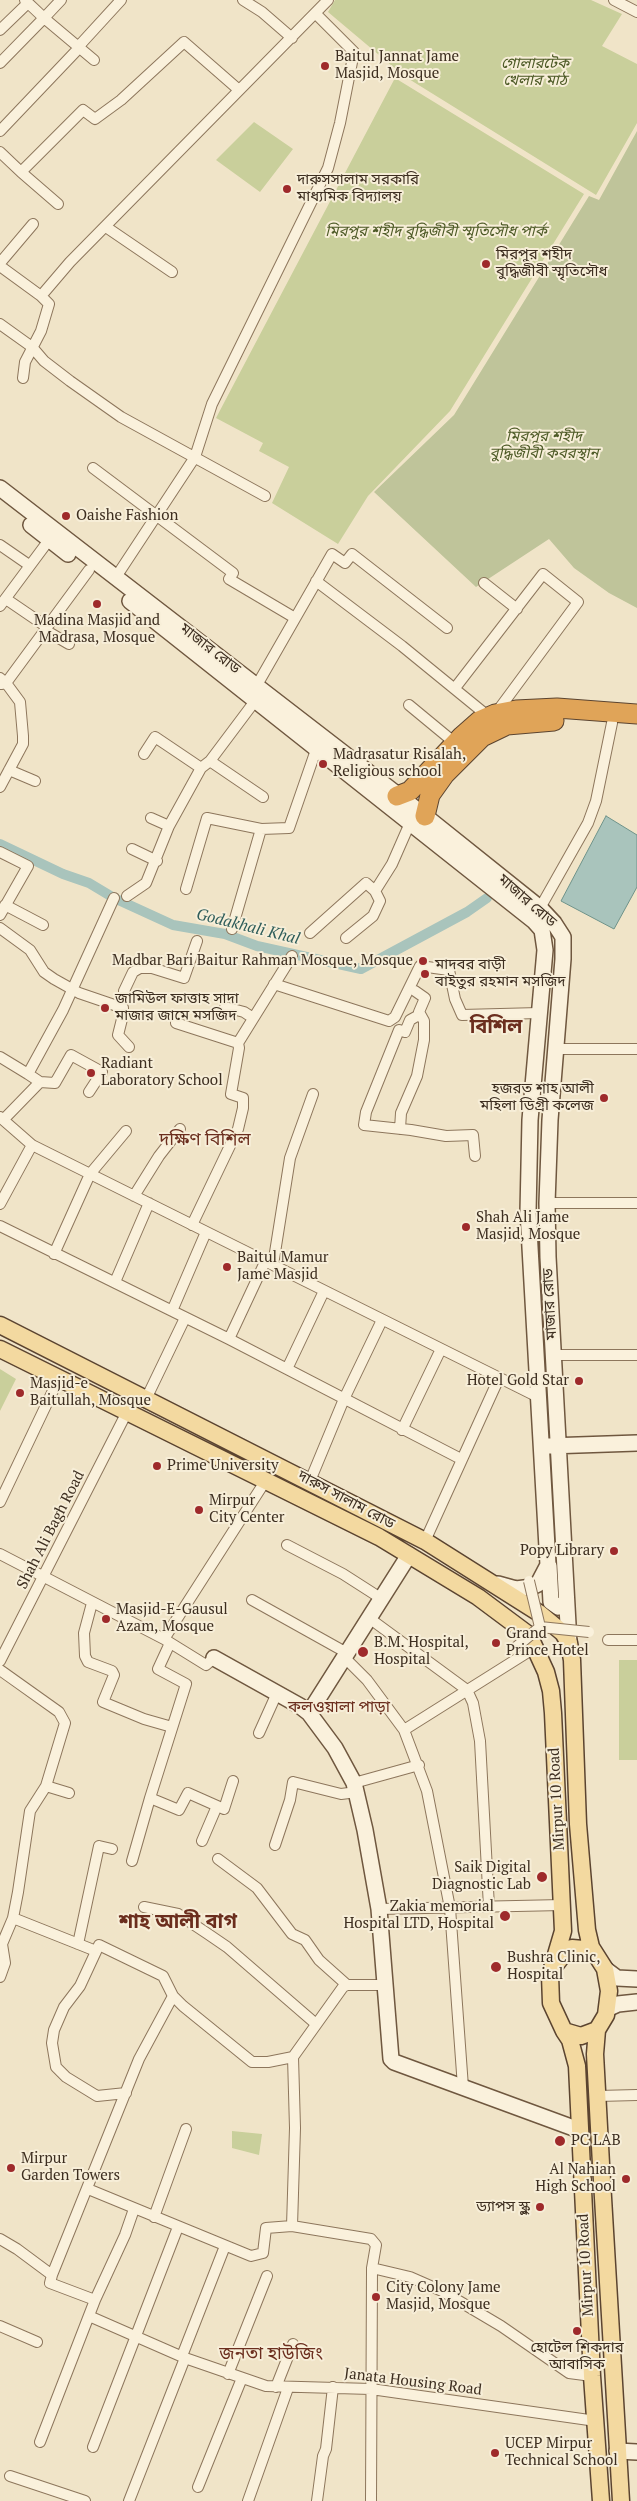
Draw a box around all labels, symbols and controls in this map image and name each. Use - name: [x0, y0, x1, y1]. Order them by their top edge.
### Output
- place label: Baitul Jannat Jame Masjid, Mosque: [335, 48, 459, 83]
- park label: গোলারটেক খেলার মাঠ: [501, 55, 569, 90]
- marker: Baitul Jannat Jame Masjid, Mosque: [319, 60, 331, 72]
- place label: দারুসসালাম সরকারি মাধ্যমিক বিদ্যালয়: [297, 171, 419, 206]
- marker: দারুসসালাম সরকারি মাধ্যমিক বিদ্যালয়: [281, 183, 293, 195]
- park label: মিরপুর শহীদ বুদ্ধিজীবী স্মৃতিসৌধ পার্ক: [325, 223, 547, 241]
- place label: মিরপুর শহীদ বুদ্ধিজীবী স্মৃতিসৌধ: [496, 246, 607, 281]
- marker: মিরপুর শহীদ বুদ্ধিজীবী স্মৃতিসৌধ: [480, 258, 492, 270]
- park label: মিরপুর শহীদ বুদ্ধিজীবী কবরস্থান: [489, 428, 599, 463]
- place label: Oaishe Fashion: [76, 507, 178, 525]
- marker: Oaishe Fashion: [60, 510, 72, 522]
- marker: Madina Masjid and Madrasa, Mosque: [91, 598, 103, 610]
- place label: Madina Masjid and Madrasa, Mosque: [34, 612, 160, 647]
- street label: মাজার রোড: [176, 620, 244, 678]
- place label: Madrasatur Risalah, Religious school: [333, 746, 466, 781]
- marker: Madrasatur Risalah, Religious school: [317, 758, 329, 770]
- street label: মাজার রোড: [494, 871, 560, 931]
- water label: Godakhali Khal: [194, 905, 302, 949]
- place label: Madbar Bari Baitur Rahman Mosque, Mosque: [112, 952, 413, 970]
- marker: Madbar Bari Baitur Rahman Mosque, Mosque: [417, 955, 429, 967]
- place label: মাদবর বাড়ী বাইতুর রহমান মসজিদ: [435, 956, 566, 991]
- marker: মাদবর বাড়ী বাইতুর রহমান মসজিদ: [419, 968, 431, 980]
- place label: জামিউল ফাত্তাহ সাদা মাজার জামে মসজিদ: [115, 990, 239, 1025]
- marker: জামিউল ফাত্তাহ সাদা মাজার জামে মসজিদ: [99, 1002, 111, 1014]
- district label: বিশিল: [470, 1015, 522, 1039]
- place label: Radiant Laboratory School: [101, 1055, 223, 1090]
- marker: Radiant Laboratory School: [85, 1067, 97, 1079]
- place label: হজরত শাহ আলী মহিলা ডিগ্রী কলেজ: [480, 1080, 594, 1115]
- marker: হজরত শাহ আলী মহিলা ডিগ্রী কলেজ: [598, 1092, 610, 1104]
- district label: দক্ষিণ বিশিল: [159, 1129, 251, 1151]
- place label: Shah Ali Jame Masjid, Mosque: [476, 1209, 580, 1244]
- marker: Shah Ali Jame Masjid, Mosque: [460, 1221, 472, 1233]
- place label: Baitul Mamur Jame Masjid: [237, 1249, 329, 1284]
- marker: Baitul Mamur Jame Masjid: [221, 1261, 233, 1273]
- street label: মাজার রোড: [539, 1268, 561, 1340]
- place label: Hotel Gold Star: [467, 1372, 569, 1390]
- place label: Masjid-e Baitullah, Mosque: [30, 1375, 151, 1410]
- marker: Hotel Gold Star: [573, 1375, 585, 1387]
- marker: Masjid-e Baitullah, Mosque: [14, 1387, 26, 1399]
- place label: Prime University: [167, 1457, 279, 1475]
- marker: Prime University: [151, 1460, 163, 1472]
- street label: দারুস সালাম রোড: [294, 1467, 398, 1533]
- street label: Shah Ali Bagh Road: [13, 1468, 89, 1592]
- place label: Mirpur City Center: [209, 1492, 285, 1527]
- marker: Mirpur City Center: [193, 1504, 205, 1516]
- place label: Popy Library: [520, 1542, 604, 1560]
- marker: Popy Library: [608, 1545, 620, 1557]
- place label: Masjid-E-Gausul Azam, Mosque: [116, 1601, 228, 1636]
- marker: Masjid-E-Gausul Azam, Mosque: [100, 1613, 112, 1625]
- place label: Grand Prince Hotel: [506, 1625, 589, 1660]
- place label: B.M. Hospital, Hospital: [374, 1634, 469, 1669]
- marker: Grand Prince Hotel: [490, 1637, 502, 1649]
- marker: B.M. Hospital, Hospital: [356, 1645, 370, 1659]
- district label: কলওয়ালা পাড়া: [288, 1697, 390, 1717]
- street label: Mirpur 10 Road: [545, 1747, 569, 1851]
- place label: Saik Digital Diagnostic Lab: [432, 1859, 531, 1894]
- marker: Saik Digital Diagnostic Lab: [535, 1870, 549, 1884]
- place label: Zakia memorial Hospital LTD, Hospital: [343, 1898, 494, 1933]
- marker: Zakia memorial Hospital LTD, Hospital: [498, 1909, 512, 1923]
- district label: শাহ আলী বাগ: [119, 1910, 237, 1934]
- place label: Bushra Clinic, Hospital: [507, 1949, 600, 1984]
- marker: Bushra Clinic, Hospital: [489, 1960, 503, 1974]
- place label: PC LAB: [571, 2132, 621, 2150]
- marker: PC LAB: [553, 2134, 567, 2148]
- place label: Mirpur Garden Towers: [21, 2150, 120, 2185]
- place label: Al Nahian High School: [535, 2161, 616, 2196]
- marker: Mirpur Garden Towers: [5, 2162, 17, 2174]
- marker: Al Nahian High School: [620, 2173, 632, 2185]
- place label: ড্যাপস স্কুল: [476, 2198, 530, 2216]
- marker: ড্যাপস স্কুল: [534, 2201, 546, 2213]
- street label: Mirpur 10 Road: [574, 2213, 598, 2317]
- place label: City Colony Jame Masjid, Mosque: [386, 2279, 501, 2314]
- marker: City Colony Jame Masjid, Mosque: [370, 2291, 382, 2303]
- marker: হোটেল শিকদার আবাসিক: [571, 2325, 583, 2337]
- place label: হোটেল শিকদার আবাসিক: [530, 2339, 624, 2374]
- district label: জনতা হাউজিং: [219, 2343, 323, 2365]
- street label: Janata Housing Road: [343, 2365, 483, 2399]
- place label: UCEP Mirpur Technical School: [505, 2435, 618, 2470]
- marker: UCEP Mirpur Technical School: [489, 2447, 501, 2459]

